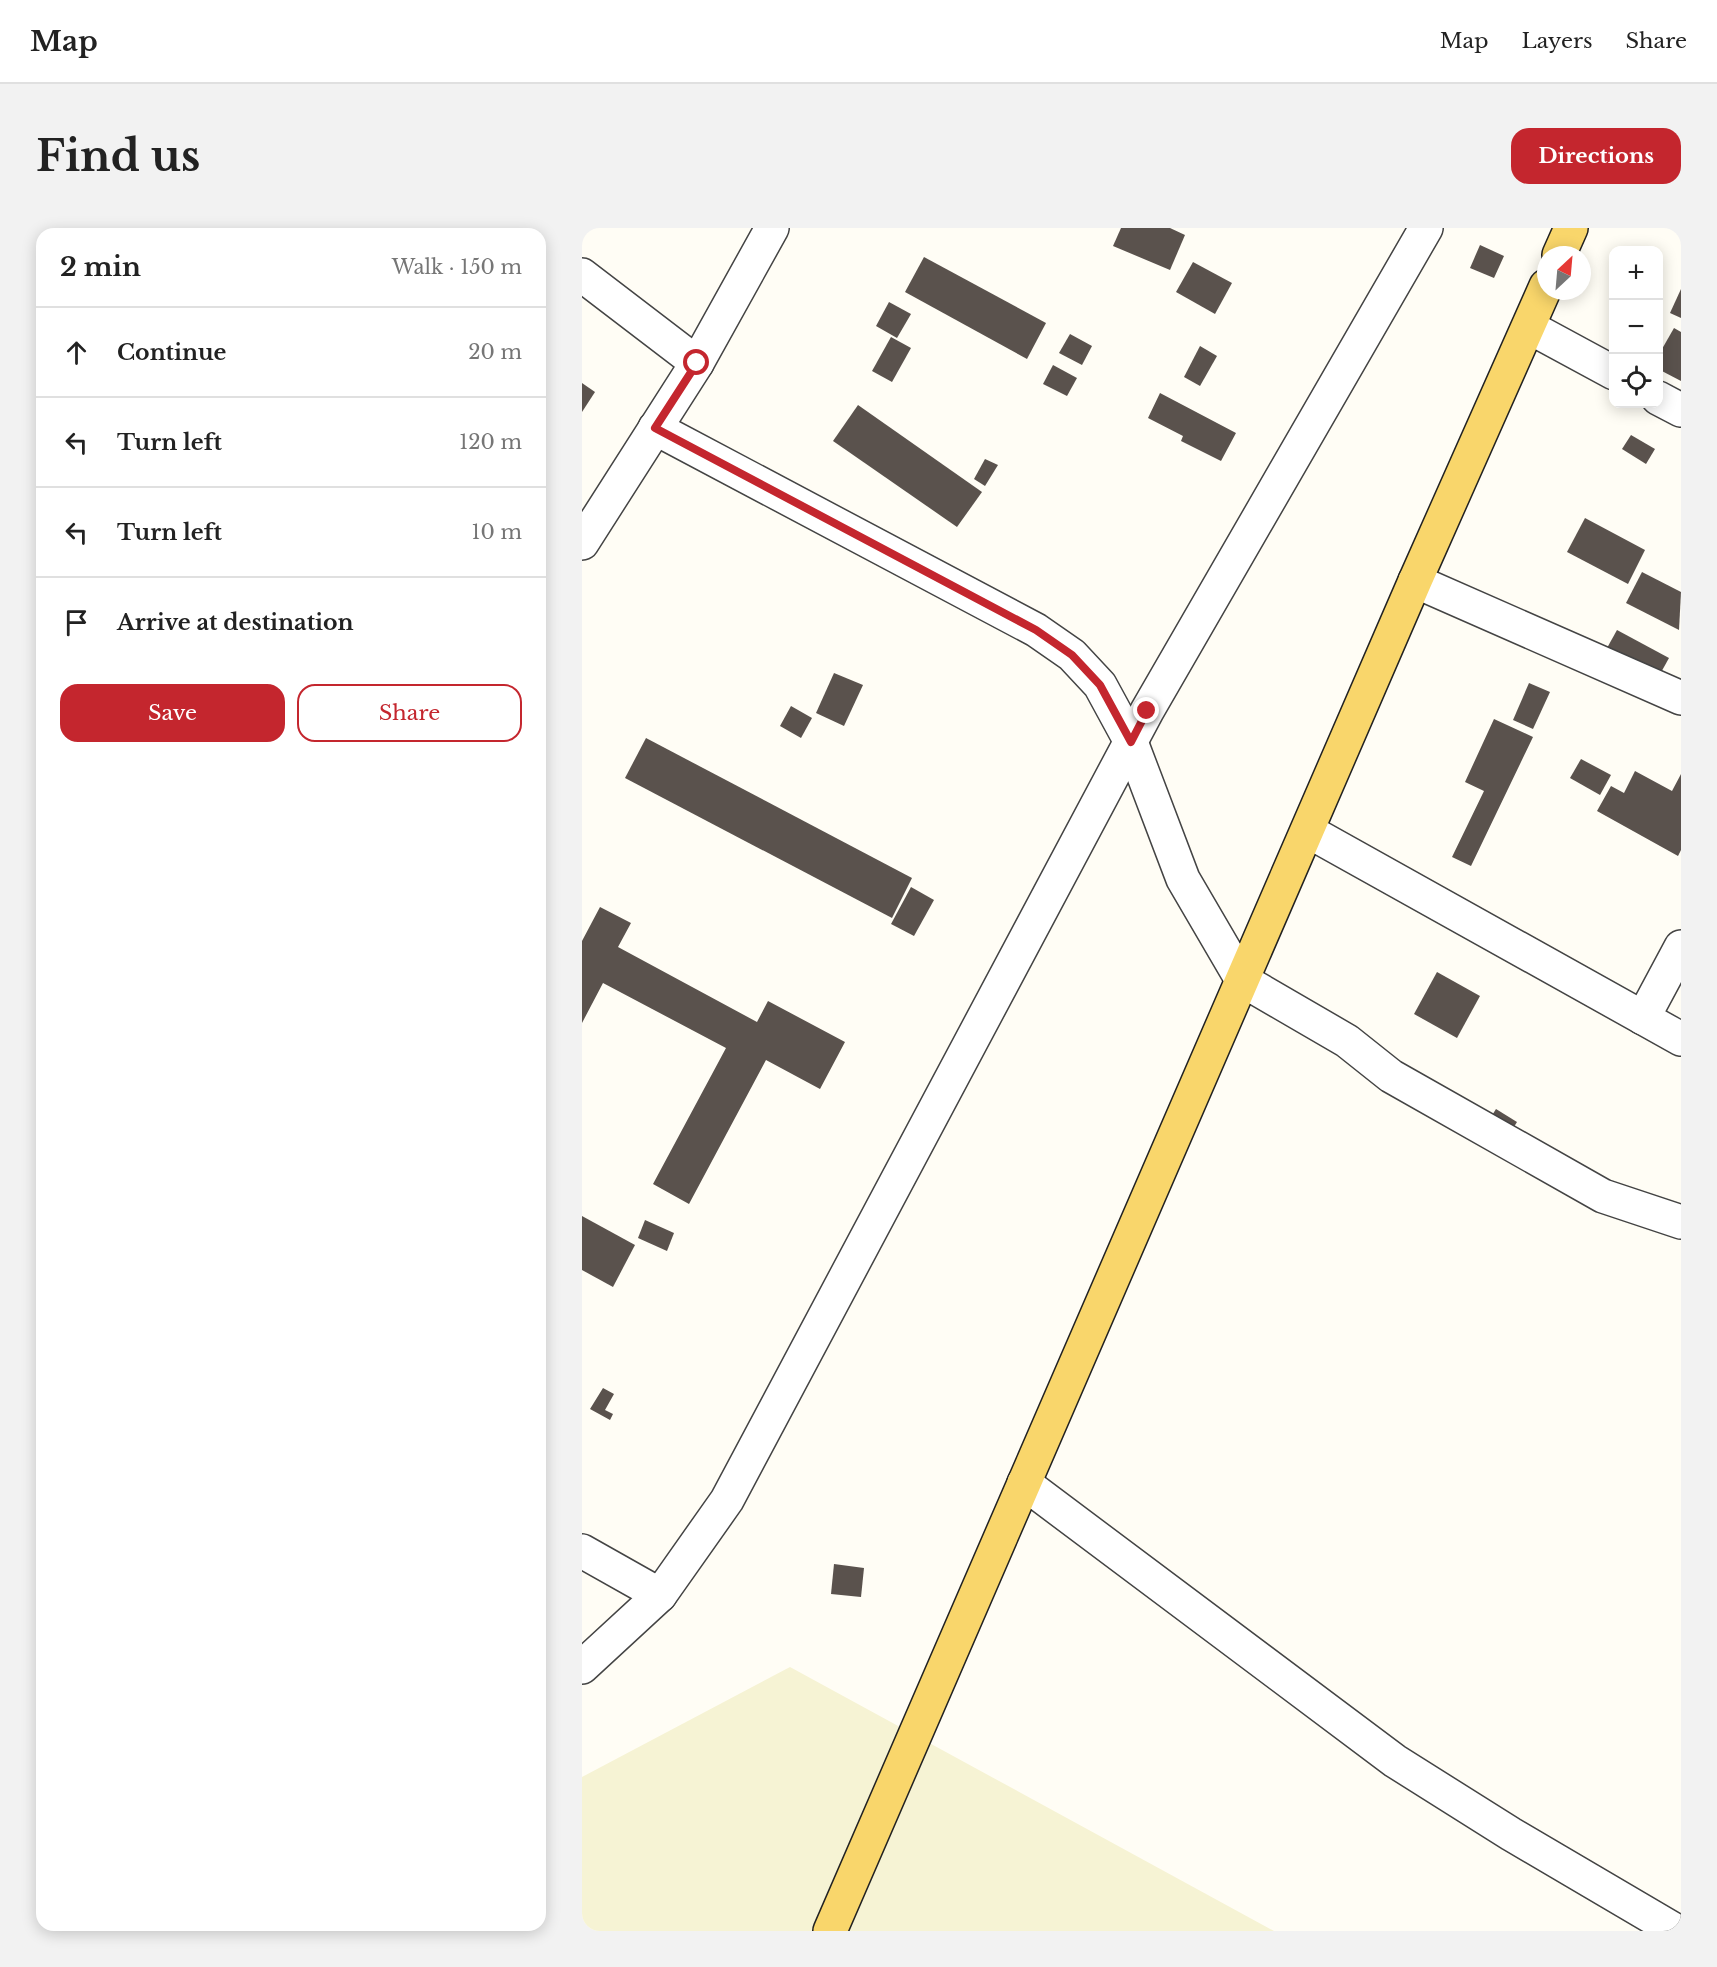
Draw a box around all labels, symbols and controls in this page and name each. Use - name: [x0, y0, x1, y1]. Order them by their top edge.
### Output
- text: Map: [30, 24, 98, 59]
- text: Map: [1440, 28, 1489, 54]
- text: Layers: [1522, 28, 1593, 54]
- text: Share: [1626, 28, 1687, 54]
- button: Directions: [1511, 128, 1681, 184]
- text: Find us: [36, 130, 200, 182]
- north arrow: [1537, 246, 1591, 300]
- map controls: [1609, 246, 1663, 408]
- button: +: [1609, 246, 1663, 300]
- text: 2 min: [60, 251, 141, 283]
- text: Walk · 150 m: [392, 255, 522, 279]
- button: −: [1609, 300, 1663, 354]
- icon: ahead: [60, 336, 93, 369]
- text: Continue: [117, 339, 226, 366]
- text: 20 m: [468, 340, 522, 364]
- route start: [683, 349, 709, 375]
- button: locate: [1609, 354, 1663, 408]
- icon: left: [60, 426, 93, 459]
- text: Turn left: [117, 429, 222, 456]
- text: 120 m: [459, 430, 522, 454]
- icon: left: [60, 516, 93, 549]
- text: Turn left: [117, 519, 222, 546]
- text: 10 m: [472, 520, 522, 544]
- icon: arrive: [60, 606, 93, 639]
- text: Arrive at destination: [117, 609, 354, 636]
- button: Save: [60, 684, 285, 742]
- button: Share: [297, 684, 522, 742]
- route end: [1133, 697, 1159, 723]

